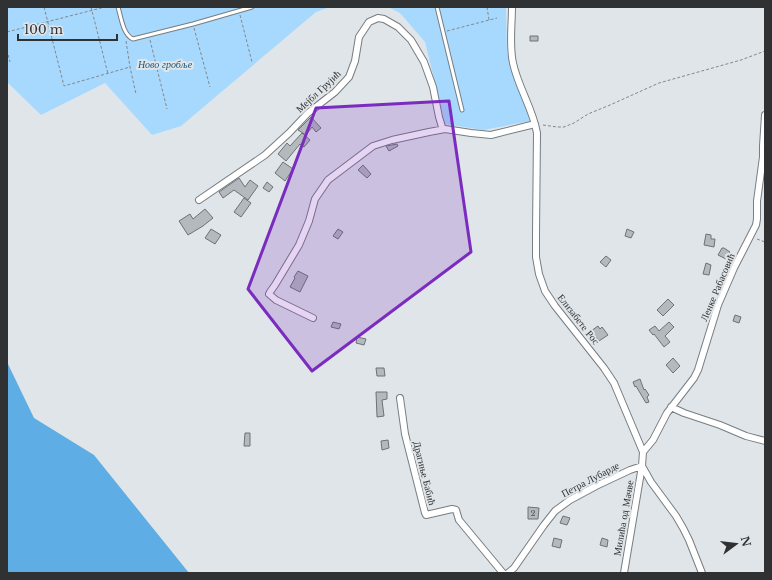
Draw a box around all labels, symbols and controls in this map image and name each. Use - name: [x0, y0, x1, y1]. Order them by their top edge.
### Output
- scale bar: [18, 16, 117, 42]
- text: 100 m: [24, 22, 63, 37]
- park label: Ново гробље: [137, 58, 193, 71]
- street label: Мејбл Грујић: [293, 67, 344, 115]
- street label: Ленке Рабасовић: [697, 251, 738, 323]
- street label: Елизабете Рос: [555, 291, 603, 348]
- street label: Драгиње Бабић: [410, 440, 439, 507]
- street label: Петра Лубарде: [559, 458, 622, 500]
- street label: Милића од Мачве: [610, 479, 637, 557]
- house number: 2: [531, 508, 536, 518]
- north arrow: [716, 524, 756, 564]
- text: N: [738, 535, 754, 549]

